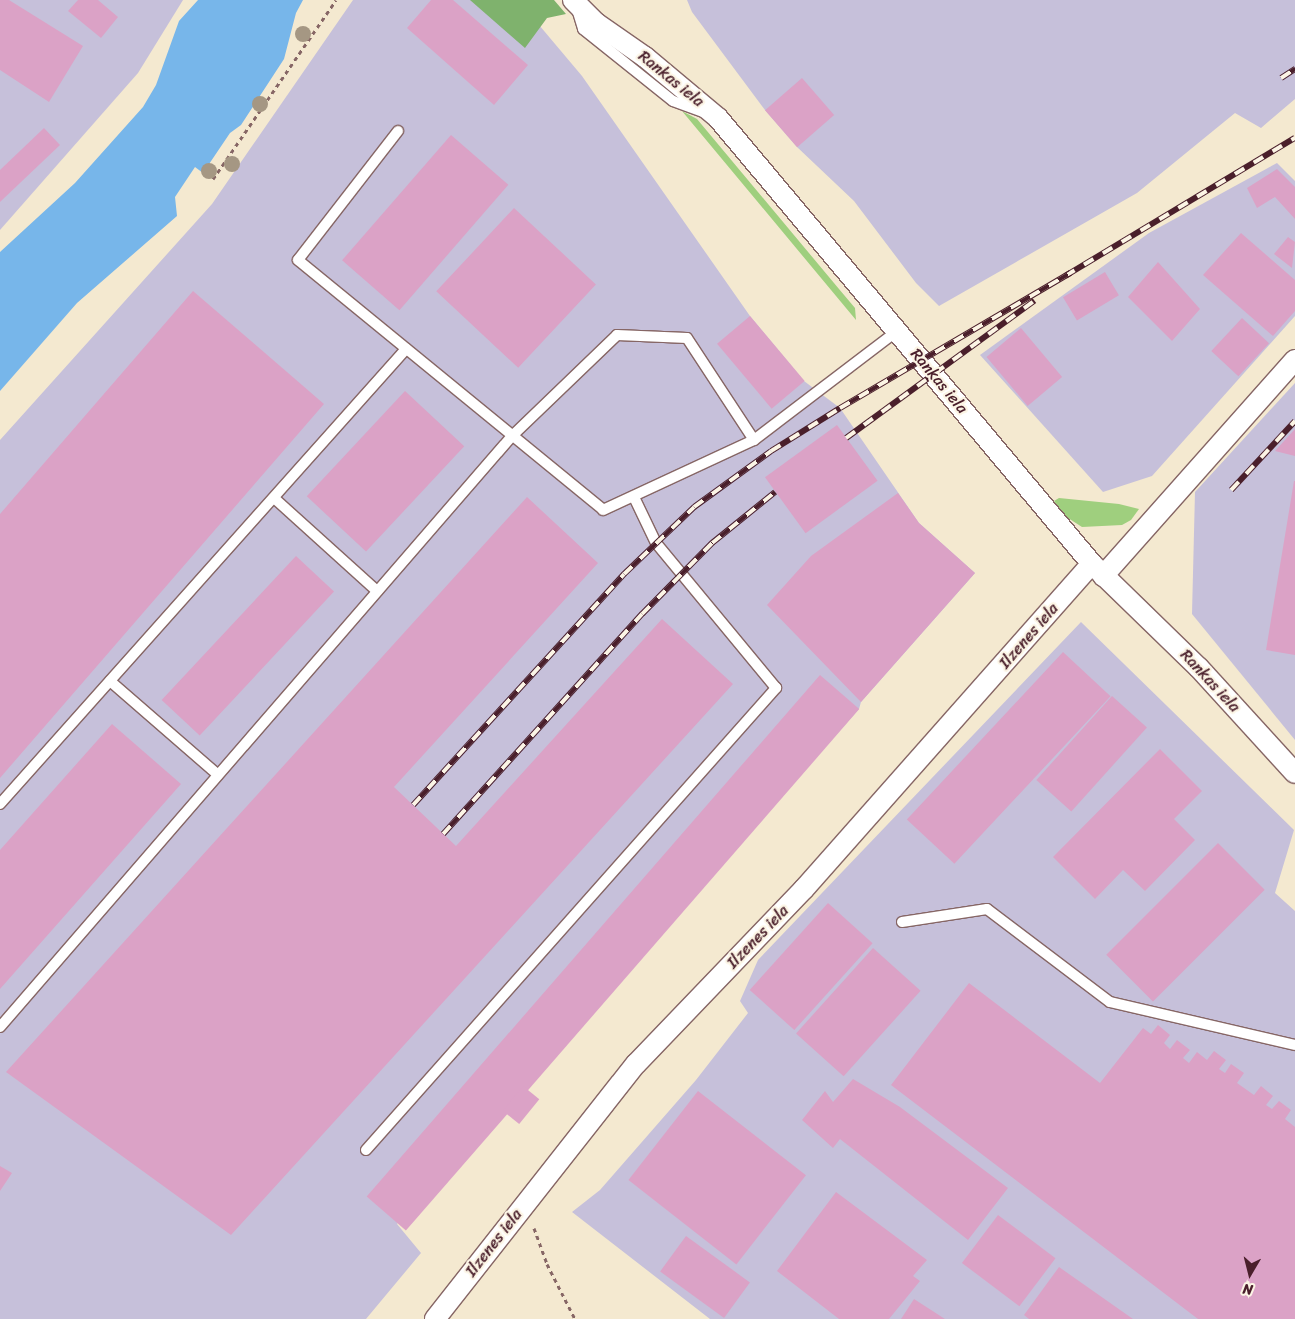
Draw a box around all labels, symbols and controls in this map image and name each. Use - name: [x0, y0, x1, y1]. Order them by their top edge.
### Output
- street label: Rankas iela: [634, 47, 708, 111]
- street label: Rankas iela: [906, 345, 972, 417]
- street label: Ilzenes iela: [995, 599, 1063, 673]
- street label: Rankas iela: [1176, 646, 1244, 716]
- street label: Ilzenes iela: [723, 901, 793, 973]
- street label: Ilzenes iela: [462, 1205, 526, 1281]
- north arrow: [1225, 1249, 1275, 1299]
- text: N: [1241, 1276, 1254, 1302]

